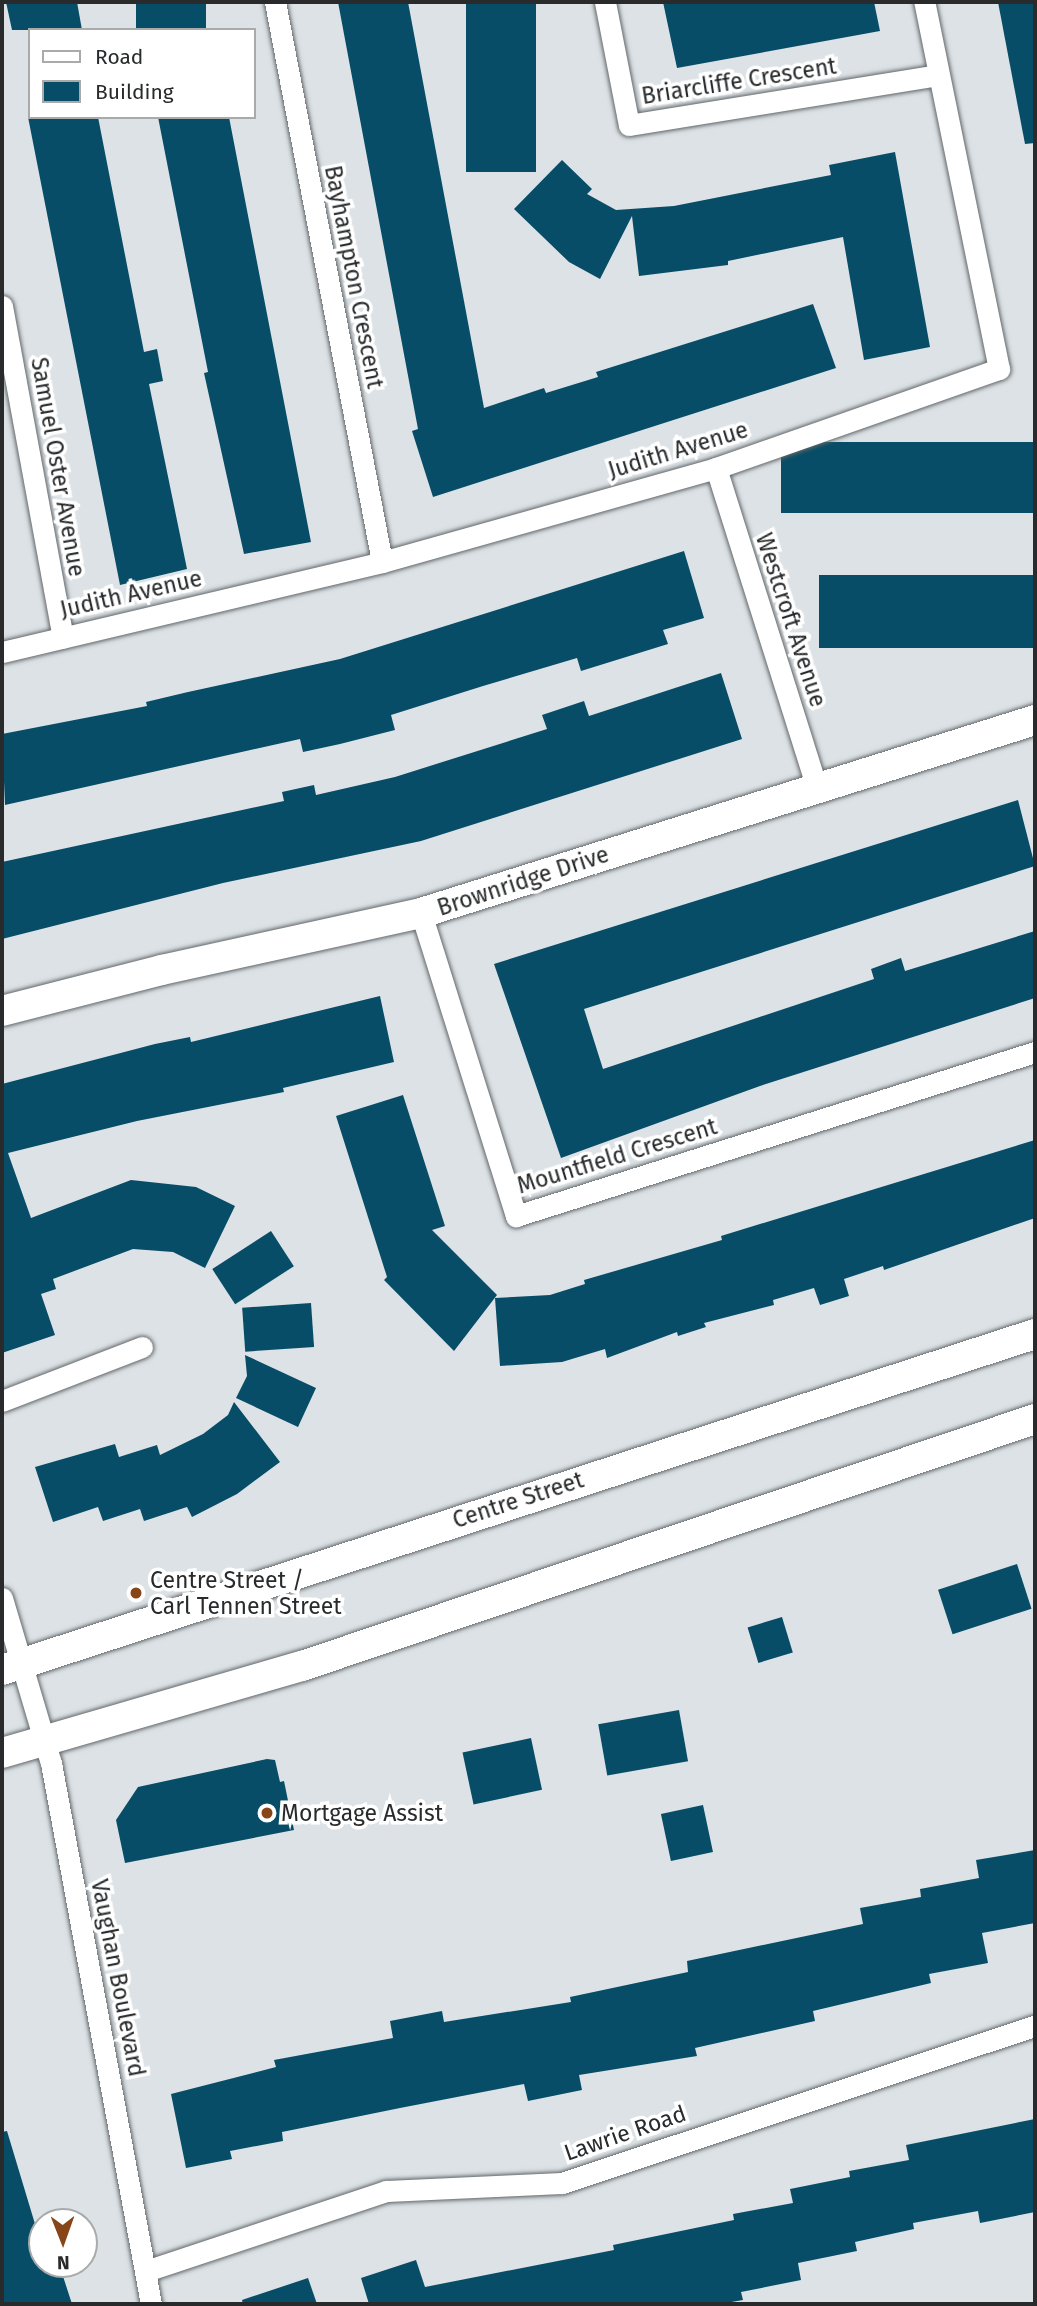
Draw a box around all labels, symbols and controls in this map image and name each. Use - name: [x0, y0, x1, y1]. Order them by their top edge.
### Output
- legend: [28, 28, 256, 119]
- text: Road: [95, 44, 143, 70]
- street label: Briarcliffe Crescent: [640, 52, 838, 110]
- text: Building: [95, 79, 174, 105]
- street label: Bayhampton Crescent: [319, 163, 389, 391]
- street label: Samuel Oster Avenue: [25, 355, 91, 579]
- street label: Judith Avenue: [605, 416, 751, 484]
- street label: Westcroft Avenue: [750, 530, 832, 710]
- street label: Judith Avenue: [57, 564, 205, 624]
- street label: Brownridge Drive: [434, 840, 612, 922]
- street label: Mountfield Crescent: [514, 1112, 720, 1200]
- street label: Centre Street: [449, 1466, 587, 1534]
- place label: Centre Street / Carl Tennen Street: [150, 1566, 341, 1620]
- marker: Centre Street / Carl Tennen Street: [128, 1585, 144, 1601]
- place label: Mortgage Assist: [281, 1799, 443, 1827]
- marker: Mortgage Assist: [259, 1805, 275, 1821]
- street label: Vaughan Boulevard: [85, 1877, 151, 2079]
- street label: Lawrie Road: [560, 2099, 690, 2167]
- north arrow: [28, 2208, 98, 2278]
- text: N: [57, 2251, 70, 2274]

